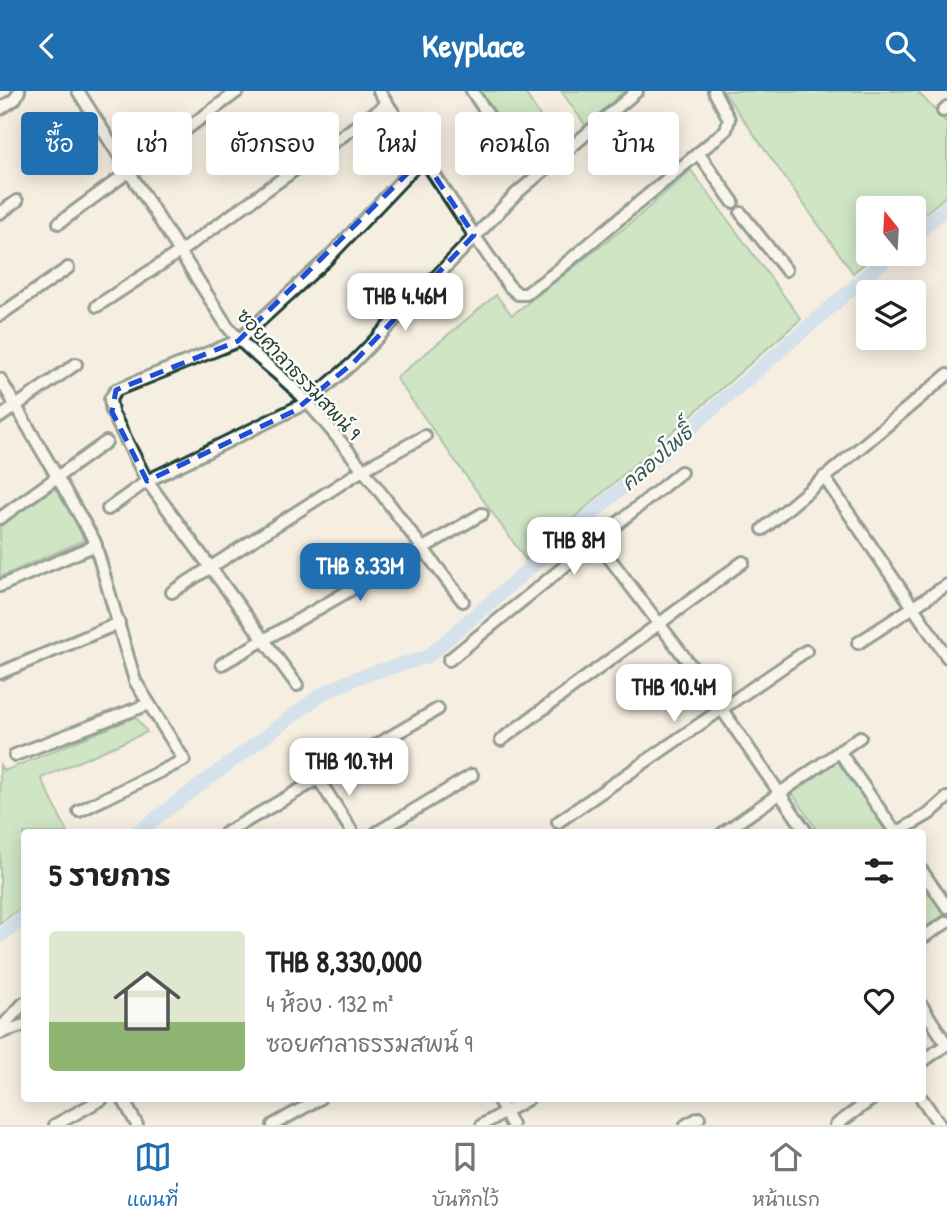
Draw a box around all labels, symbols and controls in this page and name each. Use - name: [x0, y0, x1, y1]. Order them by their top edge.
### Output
- text: Keyplace: [422, 24, 525, 67]
- icon: back: [28, 27, 66, 65]
- icon: search: [881, 27, 919, 65]
- chip: ซื้อ: [21, 112, 98, 175]
- chip: เช่า: [112, 112, 192, 175]
- chip: ตัวกรอง: [206, 112, 339, 175]
- chip: ใหม่: [353, 112, 441, 175]
- chip: คอนโด: [455, 112, 574, 175]
- chip: บ้าน: [588, 112, 679, 175]
- north arrow: [856, 196, 926, 266]
- map controls: [856, 196, 926, 350]
- pin: THB 4.46M: [325, 273, 485, 333]
- text: THB 4.46M: [363, 280, 447, 311]
- button: layers: [856, 280, 926, 350]
- street label: ซอยศาลาธรรมสพน์ 9: [231, 303, 367, 445]
- water label: คลองโพธิ์: [612, 412, 703, 497]
- pin: THB 8M: [517, 517, 631, 577]
- text: THB 8M: [543, 524, 605, 555]
- pin: THB 8.33M: [280, 543, 440, 603]
- text: THB 8.33M: [316, 550, 404, 581]
- pin: THB 10.4M: [594, 665, 754, 724]
- text: THB 10.4M: [632, 671, 716, 702]
- pin: THB 10.7M: [269, 739, 429, 798]
- text: THB 10.7M: [305, 745, 393, 776]
- icon: filters: [860, 852, 898, 890]
- text: 5 รายการ: [49, 855, 171, 895]
- text: THB 8,330,000: [266, 941, 422, 981]
- icon: home: [105, 959, 189, 1043]
- icon: heart: [860, 982, 898, 1020]
- text: 4 ห้อง · 132 m²: [266, 988, 393, 1019]
- text: ซอยศาลาธรรมสพน์ 9: [266, 1028, 473, 1059]
- tab: แผนที่: [127, 1138, 178, 1213]
- tab: บันทึกไว้: [432, 1138, 499, 1213]
- tab: หน้าแรก: [752, 1138, 820, 1213]

